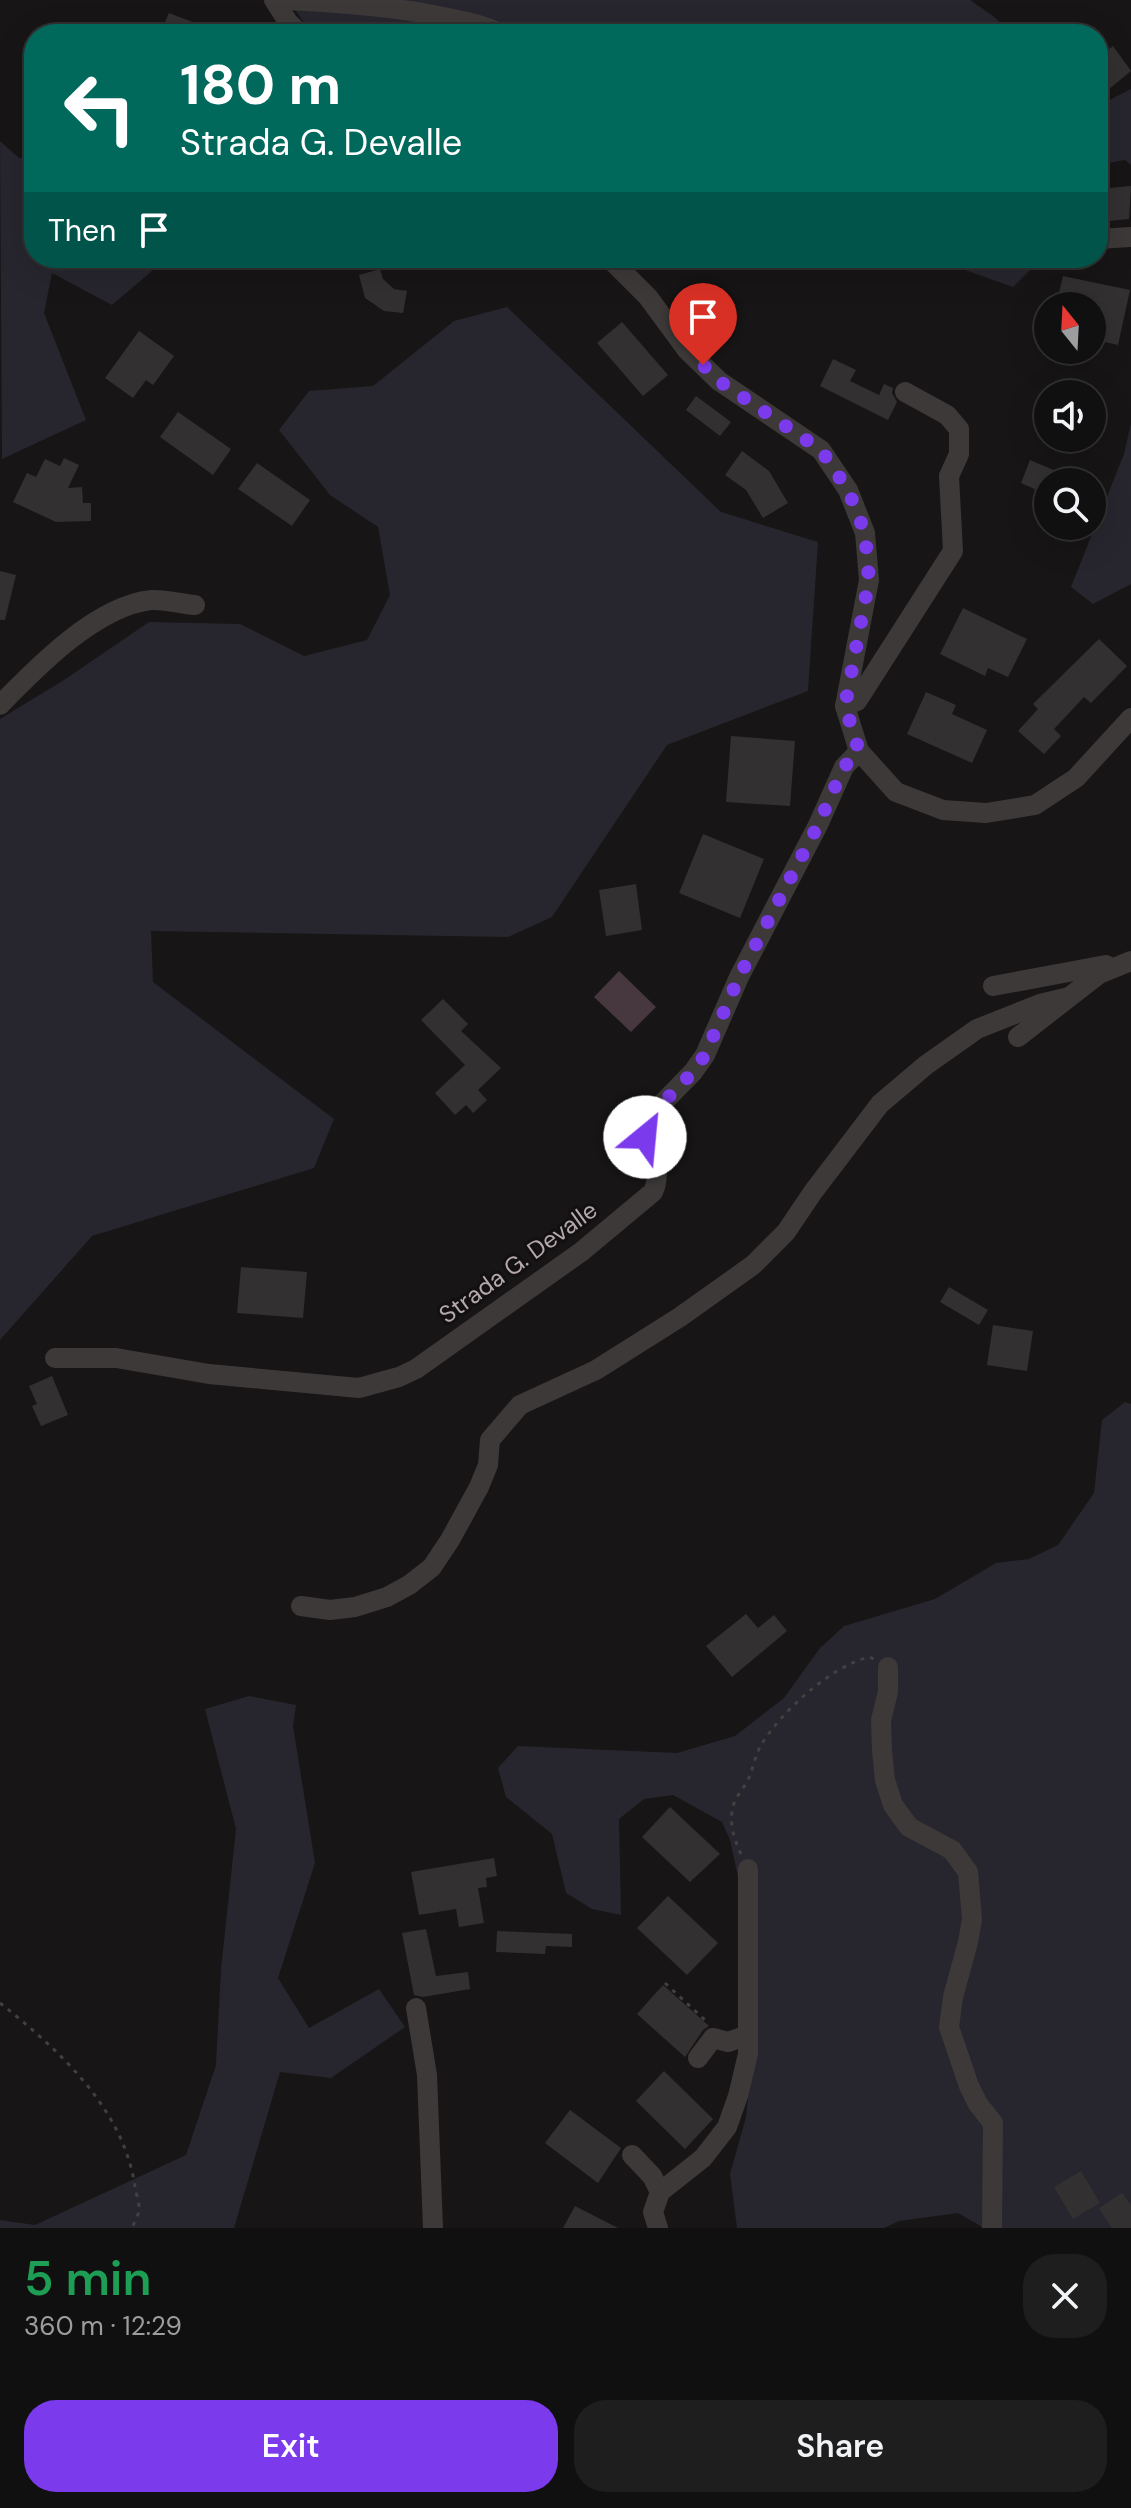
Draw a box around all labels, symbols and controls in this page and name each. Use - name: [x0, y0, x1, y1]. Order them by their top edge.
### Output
- text: 180 m: [180, 48, 341, 121]
- icon: left: [48, 56, 152, 160]
- text: Strada G. Devalle: [180, 119, 462, 166]
- icon: arrive: [132, 208, 176, 252]
- text: Then: [48, 211, 116, 250]
- pin: [669, 283, 737, 365]
- north arrow: [1034, 292, 1106, 364]
- map controls: [1034, 292, 1106, 540]
- icon: arrive: [681, 295, 725, 339]
- button: sound: [1034, 380, 1106, 452]
- button: search: [1034, 468, 1106, 540]
- position arrow: [603, 1095, 687, 1179]
- street label: Strada G. Devalle: [433, 1194, 603, 1330]
- text: 5 min: [24, 2247, 152, 2310]
- button: close: [1023, 2254, 1107, 2338]
- text: 360 m · 12:29: [24, 2309, 182, 2343]
- button: Exit: [24, 2400, 558, 2492]
- button: Share: [574, 2400, 1107, 2492]

